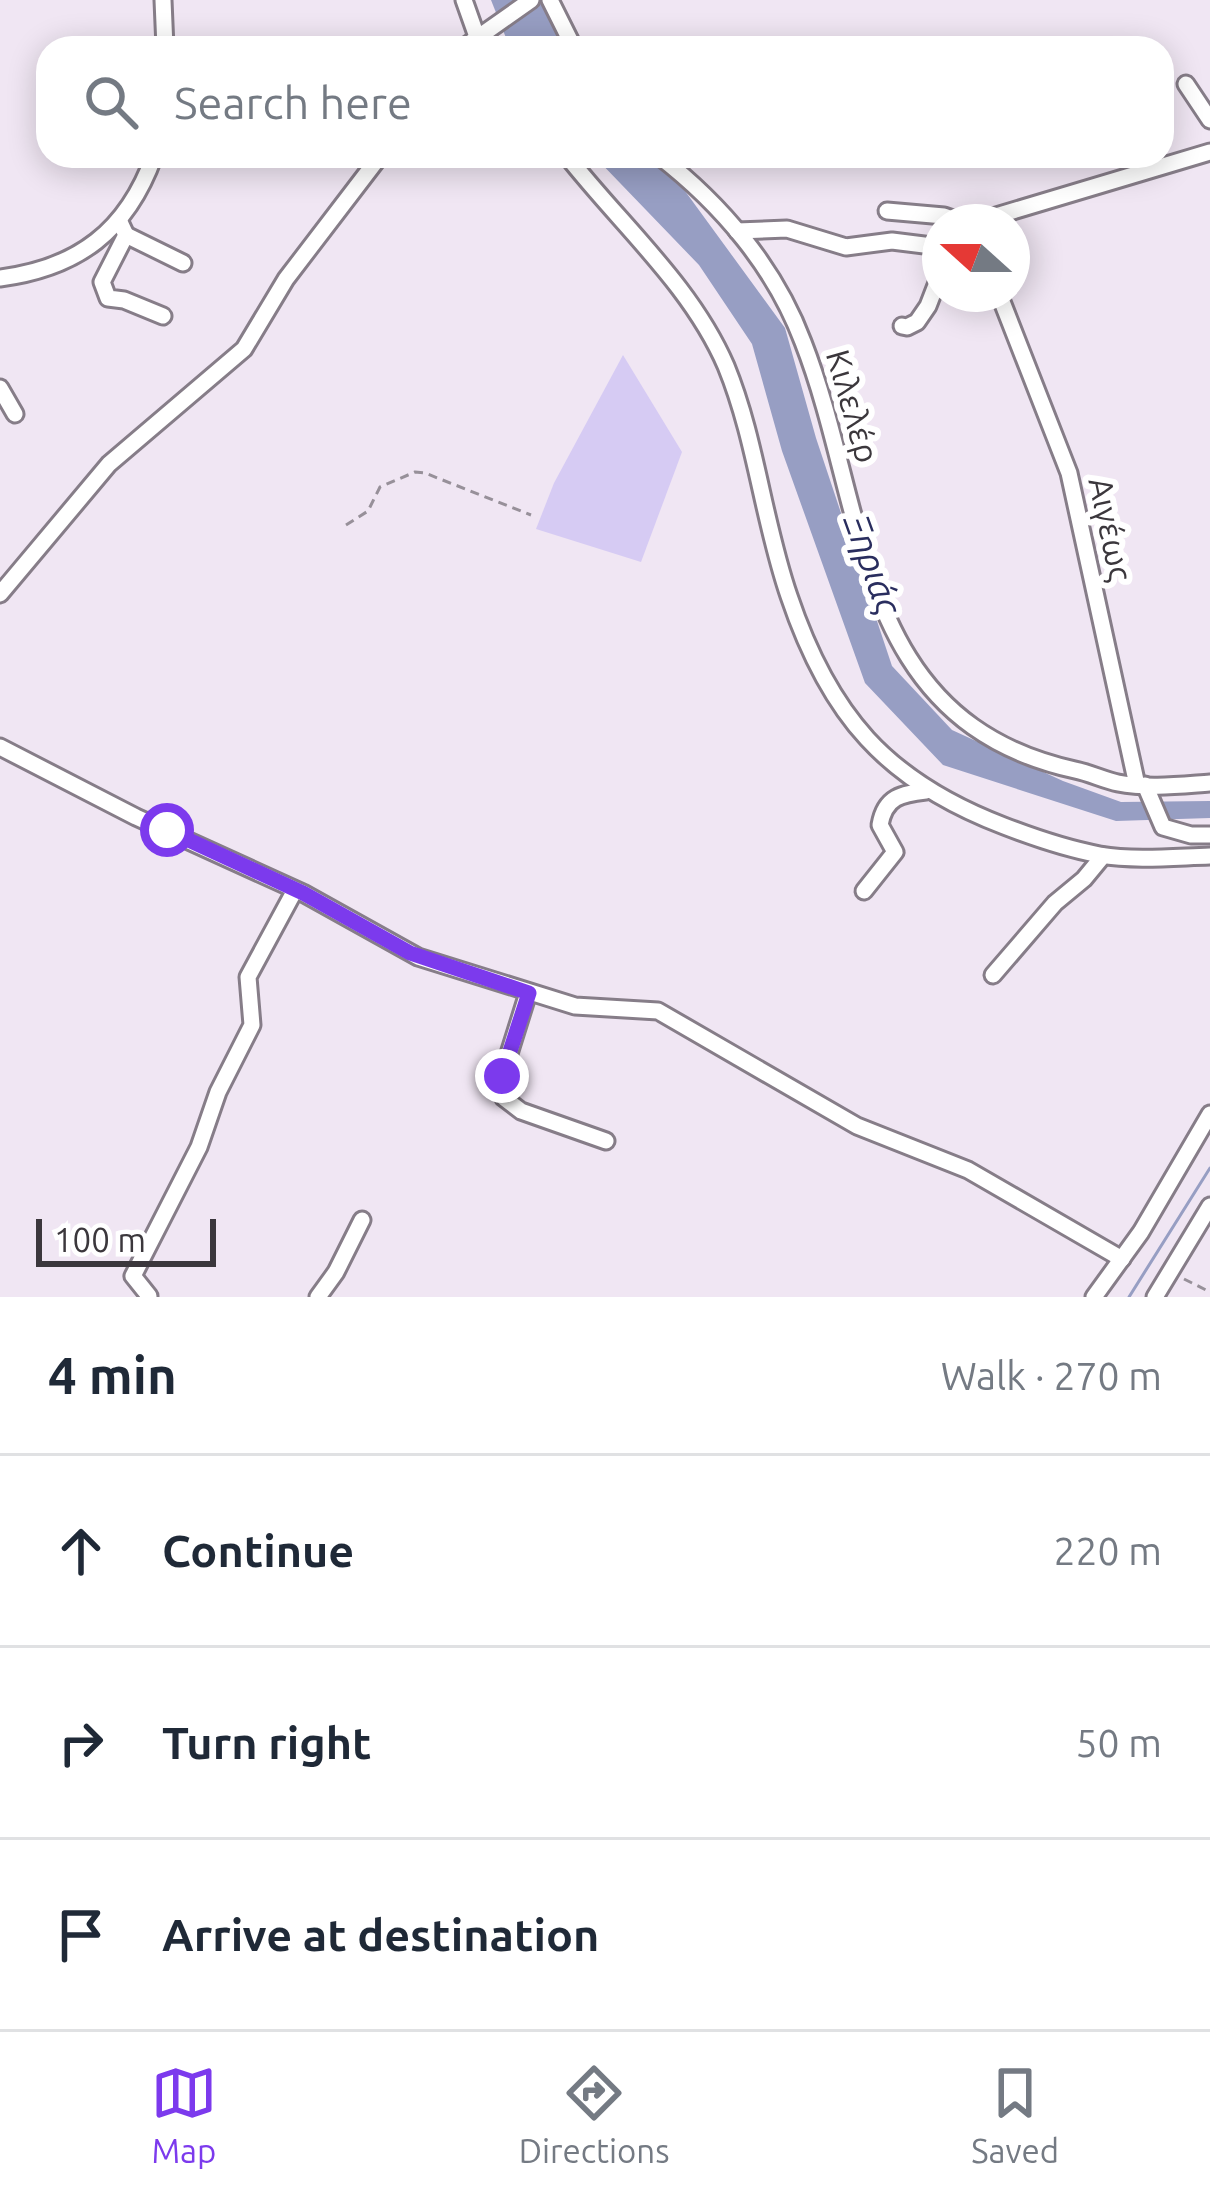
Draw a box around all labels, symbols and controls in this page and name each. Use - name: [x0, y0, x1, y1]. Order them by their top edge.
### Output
- search box: [36, 36, 1174, 168]
- icon: search: [78, 69, 144, 135]
- text: Search here: [174, 77, 412, 128]
- north arrow: [922, 204, 1030, 312]
- street label: Κιλελέρ: [820, 345, 887, 467]
- street label: Αιγέως: [1082, 474, 1140, 584]
- water label: Ξηριάς: [836, 507, 911, 621]
- route start: [140, 803, 194, 857]
- route end: [475, 1049, 529, 1103]
- scale bar: [36, 1213, 216, 1266]
- text: 100 m: [54, 1221, 146, 1258]
- text: 4 min: [48, 1346, 177, 1404]
- text: Walk · 270 m: [941, 1354, 1162, 1397]
- icon: ahead: [48, 1518, 114, 1584]
- text: Continue: [162, 1525, 354, 1576]
- text: 220 m: [1053, 1529, 1162, 1572]
- icon: right: [48, 1710, 114, 1776]
- text: Turn right: [162, 1717, 371, 1768]
- text: 50 m: [1075, 1721, 1162, 1764]
- icon: arrive: [48, 1902, 114, 1968]
- text: Arrive at destination: [162, 1909, 599, 1960]
- tab: Map: [151, 2060, 217, 2169]
- tab: Directions: [519, 2060, 669, 2169]
- tab: Saved: [971, 2060, 1059, 2169]

